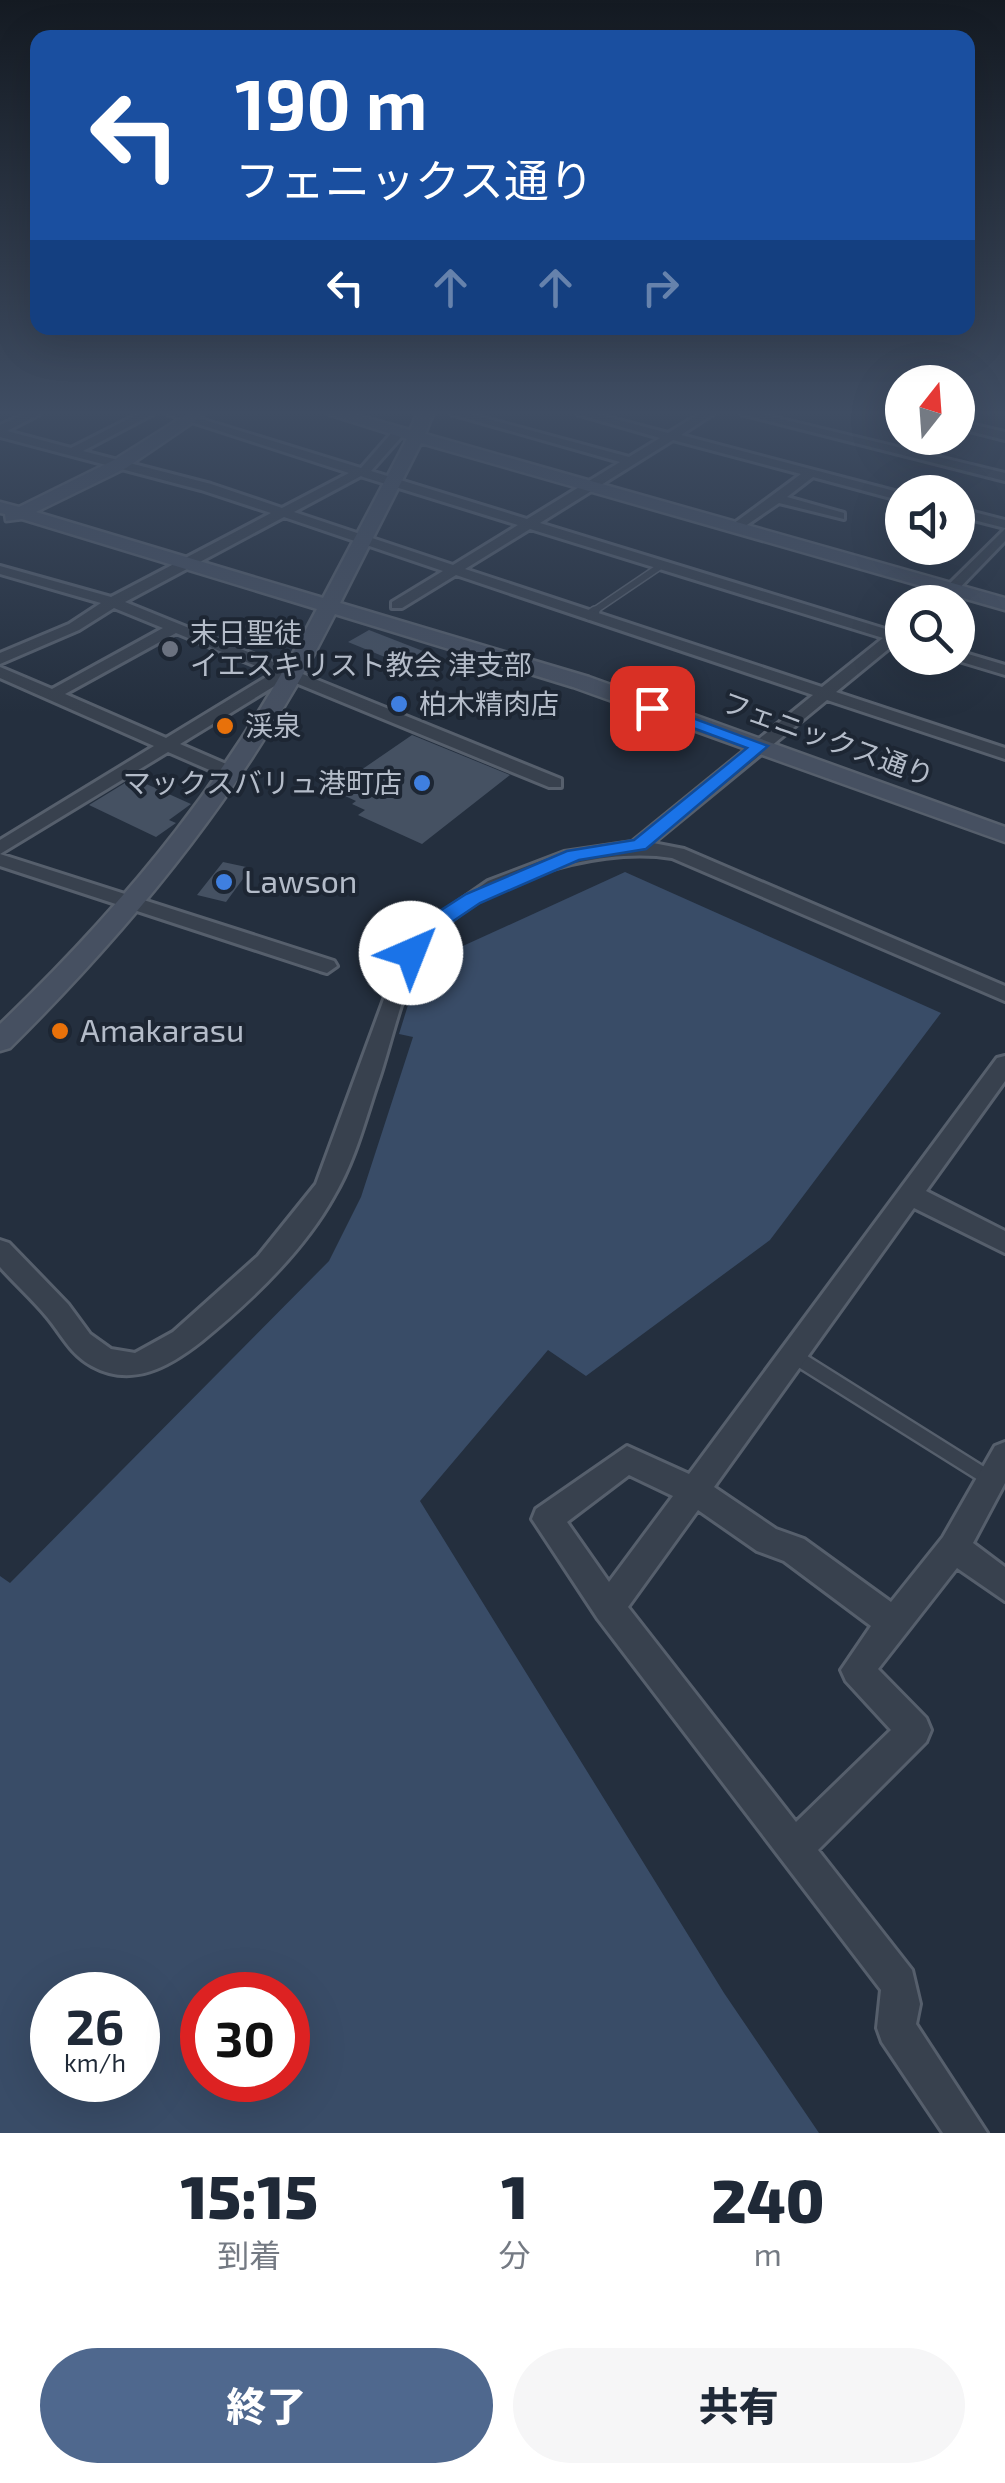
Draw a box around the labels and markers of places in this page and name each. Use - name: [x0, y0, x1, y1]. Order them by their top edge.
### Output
- place label: 末日聖徒 イエスキリスト教会 津支部: [190, 615, 532, 681]
- marker: 末日聖徒 イエスキリスト教会 津支部: [159, 638, 181, 660]
- pin: [610, 666, 695, 751]
- place label: 柏木精肉店: [419, 686, 559, 720]
- marker: 柏木精肉店: [388, 693, 410, 715]
- place label: 渓泉: [245, 708, 301, 742]
- marker: 渓泉: [214, 715, 236, 737]
- place label: マックスバリュ港町店: [123, 765, 402, 799]
- marker: マックスバリュ港町店: [411, 772, 433, 794]
- place label: Lawson: [244, 861, 357, 899]
- marker: Lawson: [213, 871, 235, 893]
- place label: Amakarasu: [80, 1010, 244, 1048]
- marker: Amakarasu: [49, 1020, 71, 1042]

